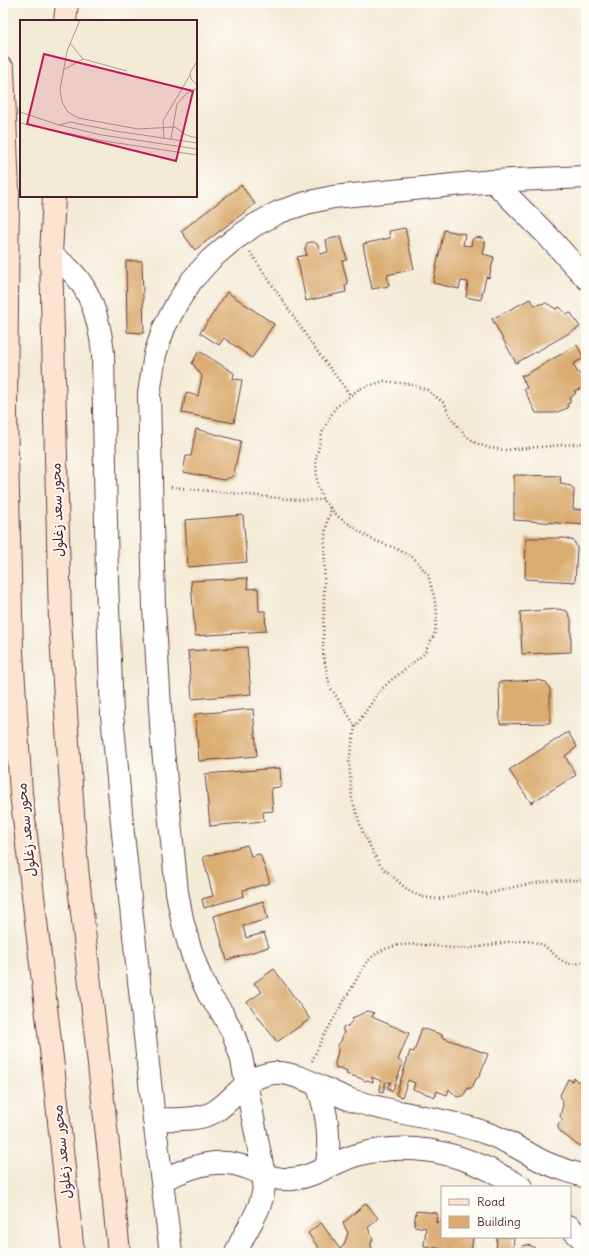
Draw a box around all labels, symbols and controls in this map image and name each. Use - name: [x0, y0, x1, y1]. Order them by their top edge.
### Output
- inset map: [20, 20, 197, 197]
- street label: محور سعد زغلول: [46, 462, 69, 558]
- street label: محور سعد زغلول: [12, 782, 41, 878]
- street label: محور سعد زغلول: [48, 1104, 77, 1200]
- legend: [441, 1186, 571, 1238]
- text: Road: [477, 1194, 505, 1209]
- text: Building: [477, 1214, 521, 1229]

